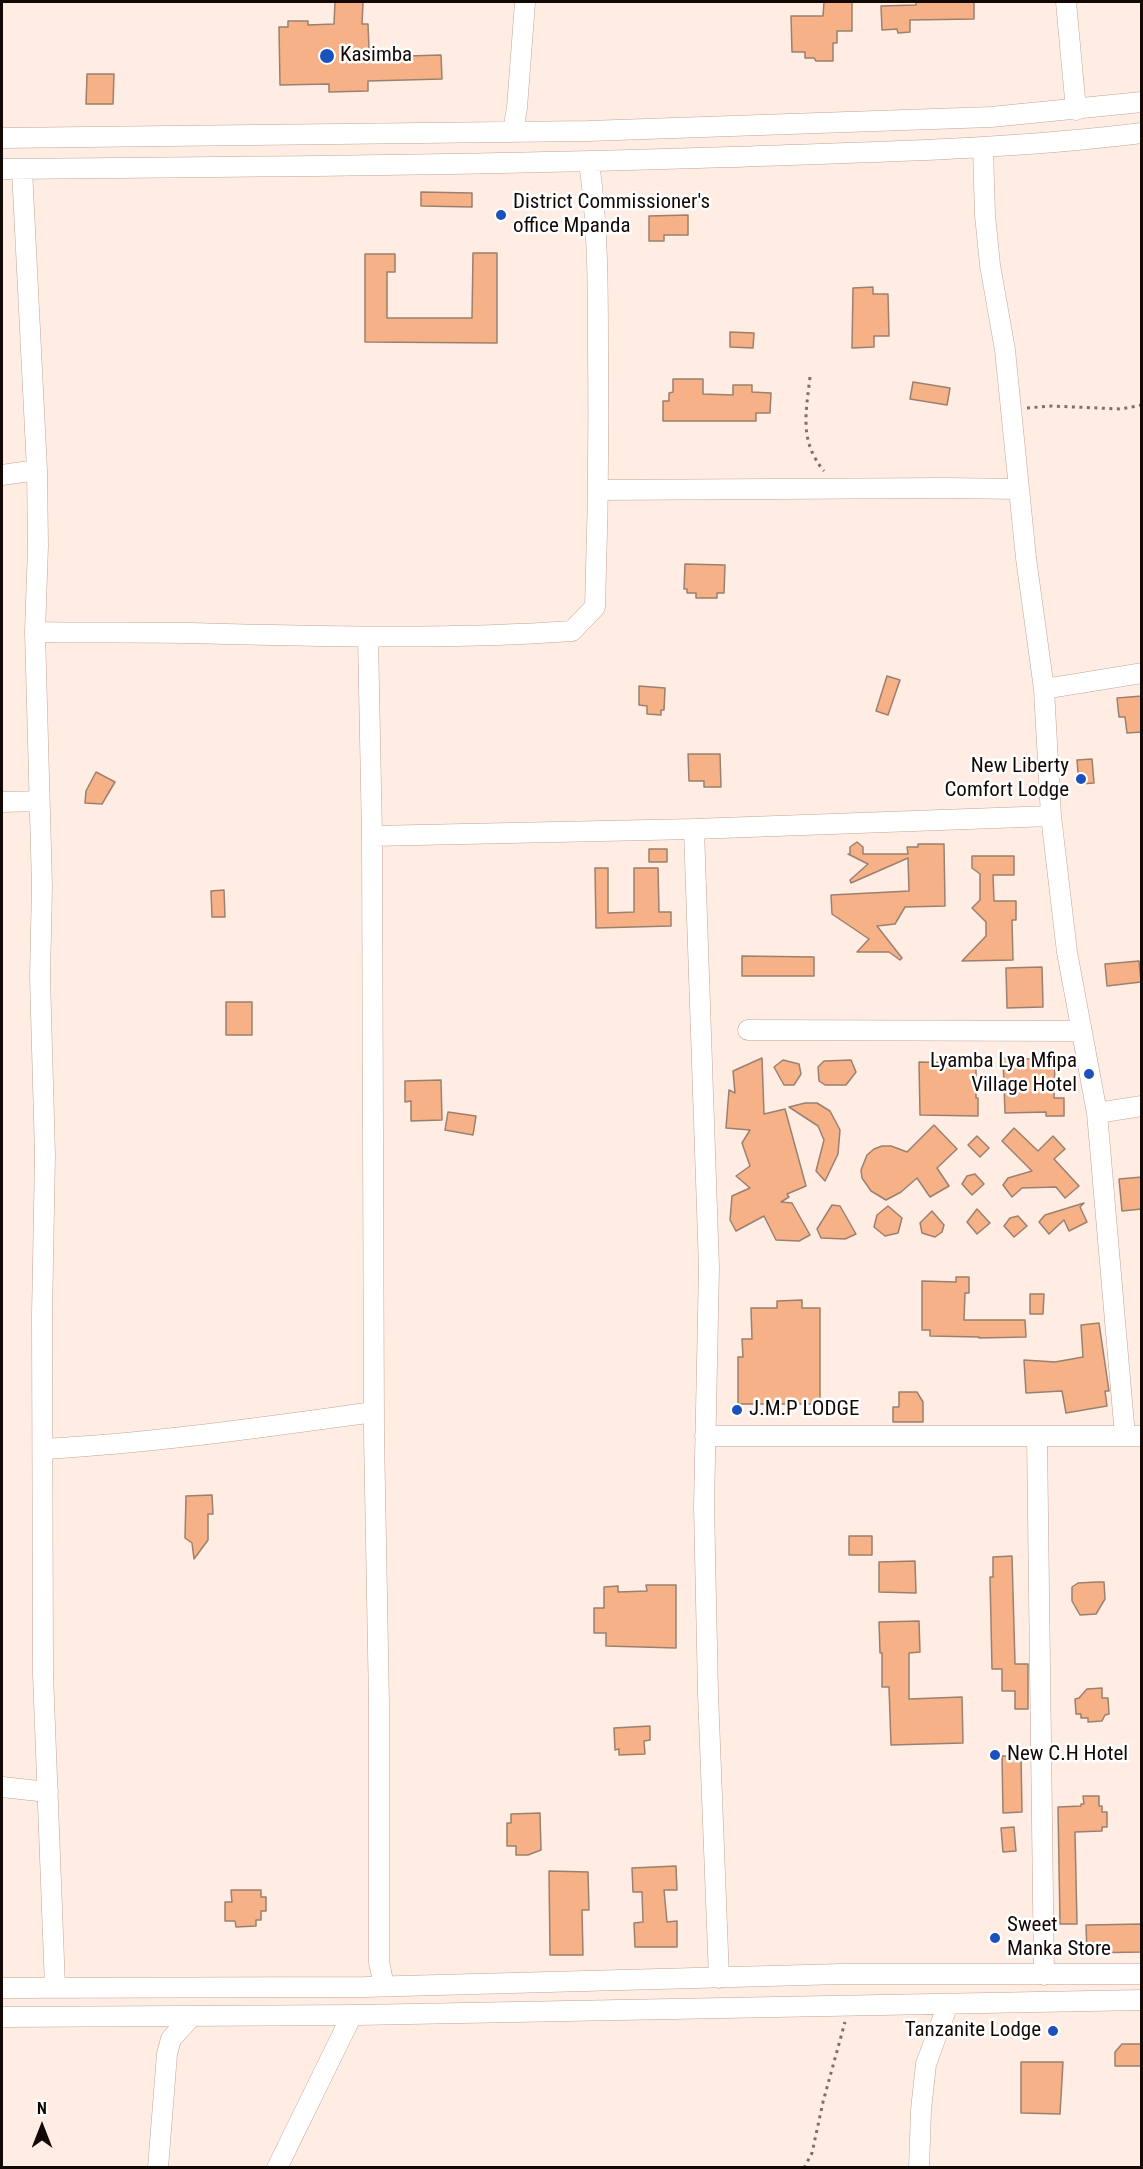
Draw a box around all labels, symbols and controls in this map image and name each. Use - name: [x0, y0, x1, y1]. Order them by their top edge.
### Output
- place label: Kasimba: [340, 43, 412, 69]
- marker: Kasimba: [318, 47, 336, 65]
- place label: District Commissioner's office Mpanda: [513, 190, 710, 240]
- marker: District Commissioner's office Mpanda: [494, 208, 508, 222]
- place label: New Liberty Comfort Lodge: [944, 754, 1069, 804]
- marker: New Liberty Comfort Lodge: [1074, 772, 1088, 786]
- place label: Lyamba Lya Mfipa Village Hotel: [930, 1049, 1077, 1099]
- marker: Lyamba Lya Mfipa Village Hotel: [1082, 1067, 1096, 1081]
- place label: J.M.P LODGE: [749, 1397, 859, 1423]
- marker: J.M.P LODGE: [730, 1403, 744, 1417]
- place label: New C.H Hotel: [1007, 1742, 1128, 1768]
- marker: New C.H Hotel: [988, 1748, 1002, 1762]
- place label: Sweet Manka Store: [1007, 1913, 1111, 1963]
- marker: Sweet Manka Store: [988, 1931, 1002, 1945]
- place label: Tanzanite Lodge: [905, 2018, 1041, 2044]
- marker: Tanzanite Lodge: [1046, 2024, 1060, 2038]
- north arrow: [12, 2097, 72, 2157]
- text: N: [37, 2099, 47, 2118]

